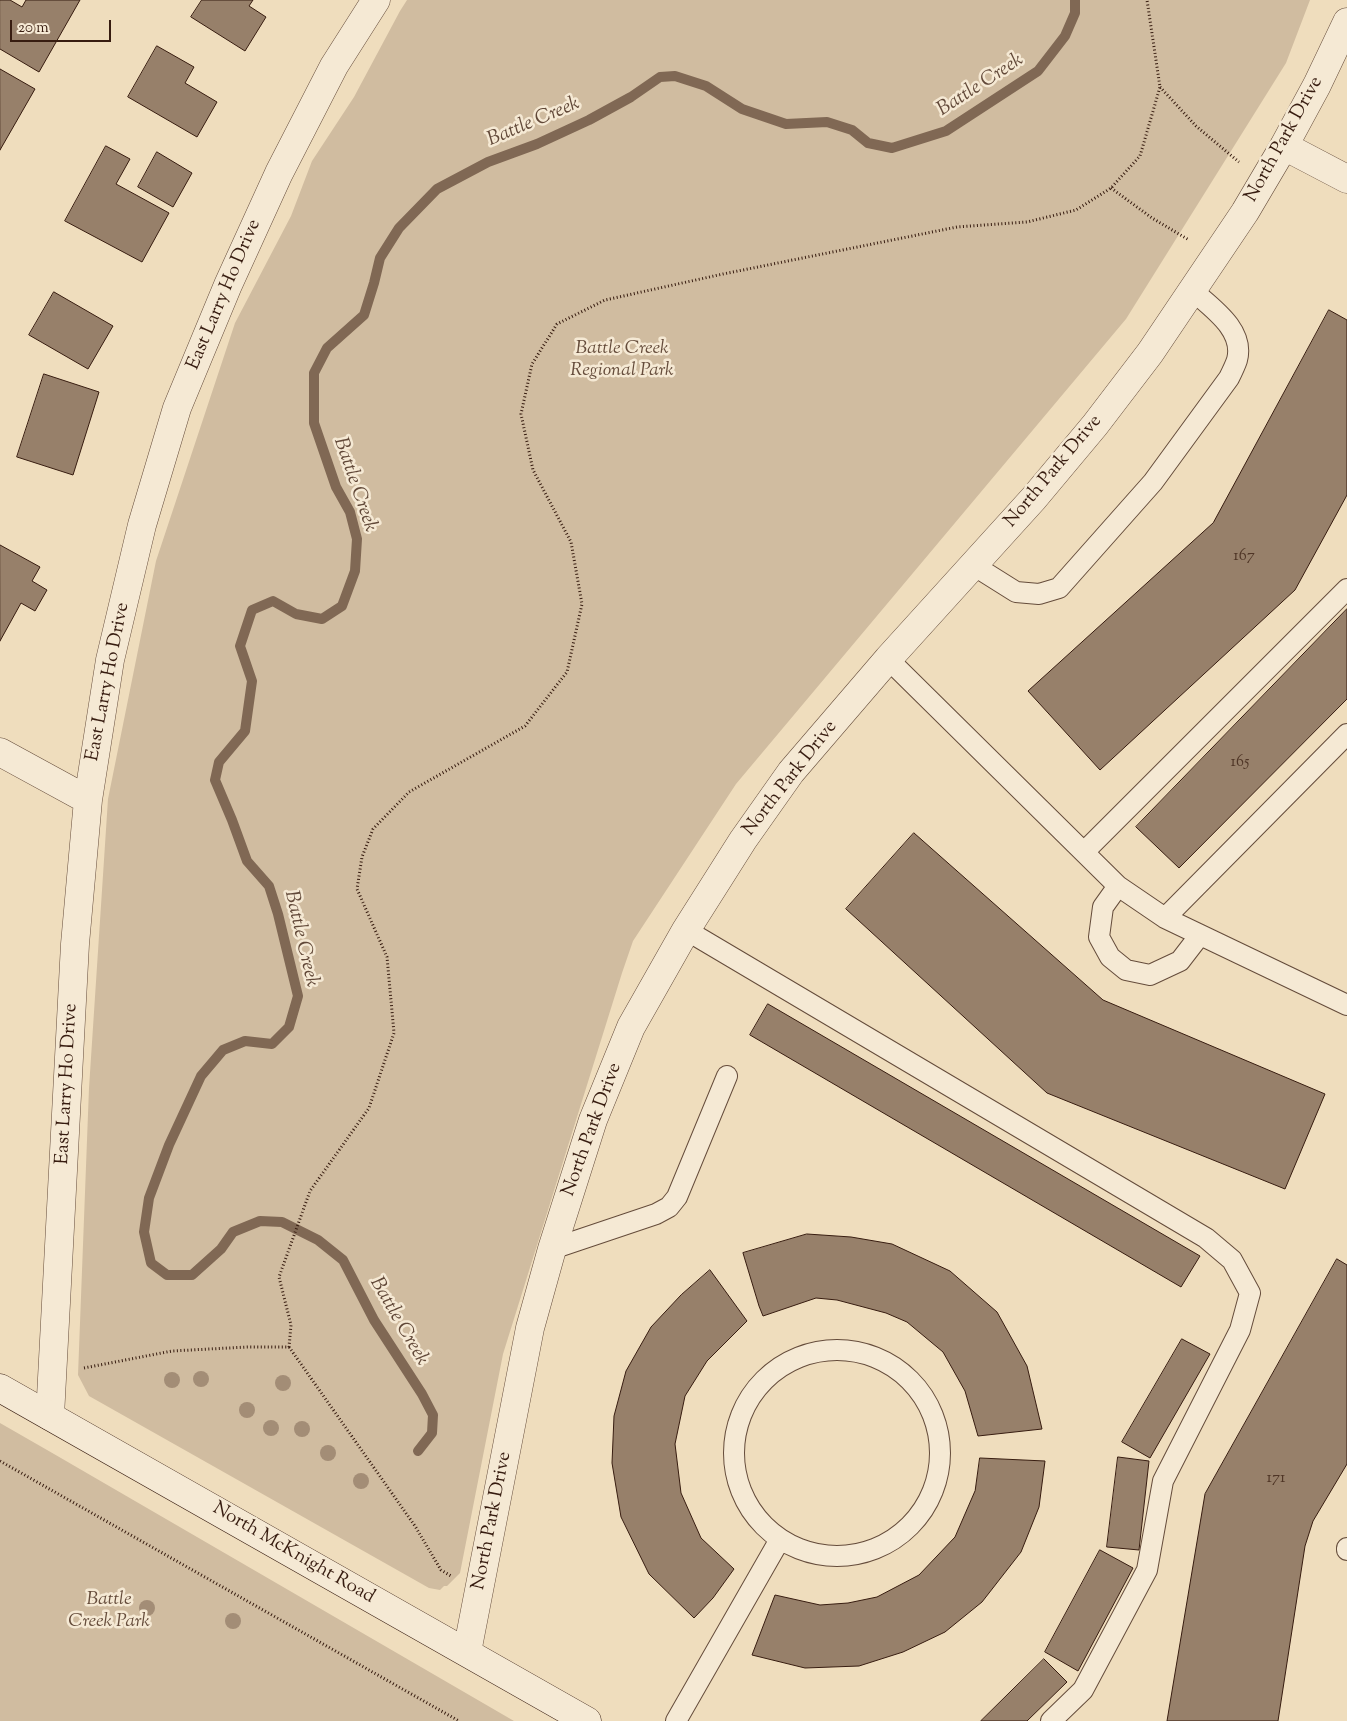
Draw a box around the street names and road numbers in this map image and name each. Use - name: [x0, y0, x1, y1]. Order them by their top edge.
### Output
- street label: North Park Drive: [1241, 73, 1329, 207]
- street label: East Larry Ho Drive: [183, 216, 267, 374]
- street label: North Park Drive: [1000, 411, 1108, 533]
- street label: East Larry Ho Drive: [82, 601, 136, 763]
- street label: North Park Drive: [739, 717, 843, 841]
- street label: East Larry Ho Drive: [52, 1003, 84, 1165]
- street label: North Park Drive: [558, 1060, 628, 1200]
- street label: North Park Drive: [468, 1450, 518, 1592]
- street label: North McKnight Road: [208, 1498, 378, 1610]

